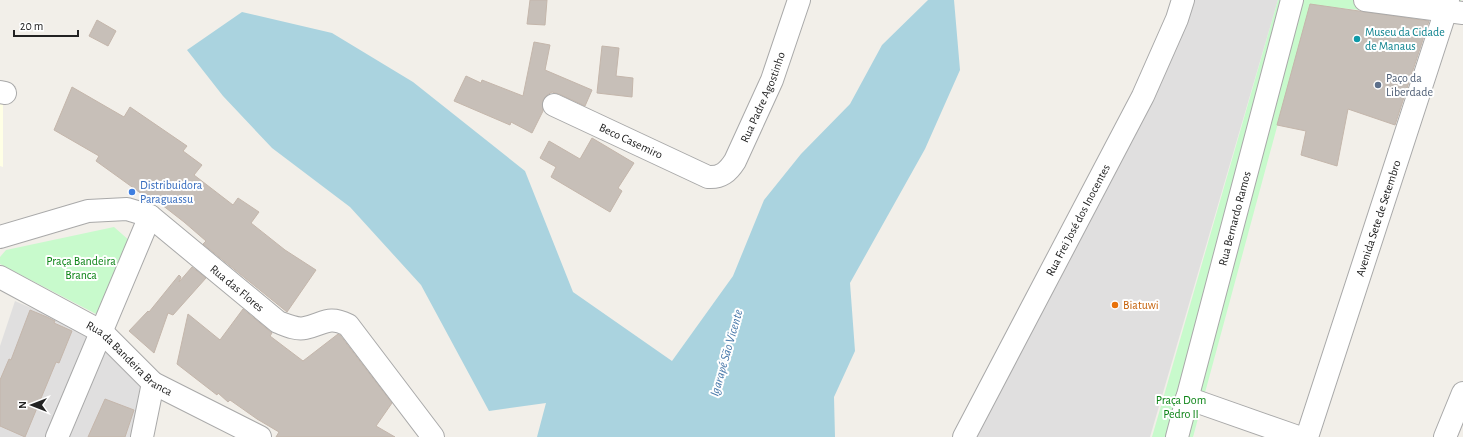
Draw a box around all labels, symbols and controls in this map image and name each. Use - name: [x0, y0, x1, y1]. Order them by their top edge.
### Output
- scale bar: [14, 12, 78, 38]
- text: 20 m: [20, 20, 43, 32]
- place label: Museu da Cidade de Manaus: [1365, 26, 1445, 52]
- marker: Museu da Cidade de Manaus: [1352, 34, 1362, 44]
- street label: Rua Padre Agostinho: [738, 50, 787, 144]
- place label: Paço da Liberdade: [1386, 72, 1433, 98]
- marker: Paço da Liberdade: [1373, 80, 1383, 90]
- street label: Beco Casemiro: [597, 121, 665, 161]
- street label: Avenida Sete de Setembro: [1354, 159, 1403, 278]
- street label: Rua Frei José dos Inocentes: [1044, 162, 1112, 278]
- street label: Rua Bernardo Ramos: [1216, 170, 1253, 267]
- place label: Distribuidora Paraguassu: [140, 179, 203, 205]
- marker: Distribuidora Paraguassu: [127, 187, 137, 197]
- park label: Praça Bandeira Branca: [46, 255, 116, 281]
- street label: Rua das Flores: [208, 262, 266, 314]
- place label: Biatuwi: [1123, 299, 1159, 311]
- marker: Biatuwi: [1110, 300, 1120, 310]
- water label: Igarapé São Vicente: [708, 308, 746, 398]
- street label: Rua da Bandeira Branca: [84, 319, 175, 398]
- north arrow: [12, 385, 52, 425]
- park label: Praça Dom Pedro II: [1156, 394, 1206, 420]
- text: N: [17, 401, 28, 409]

